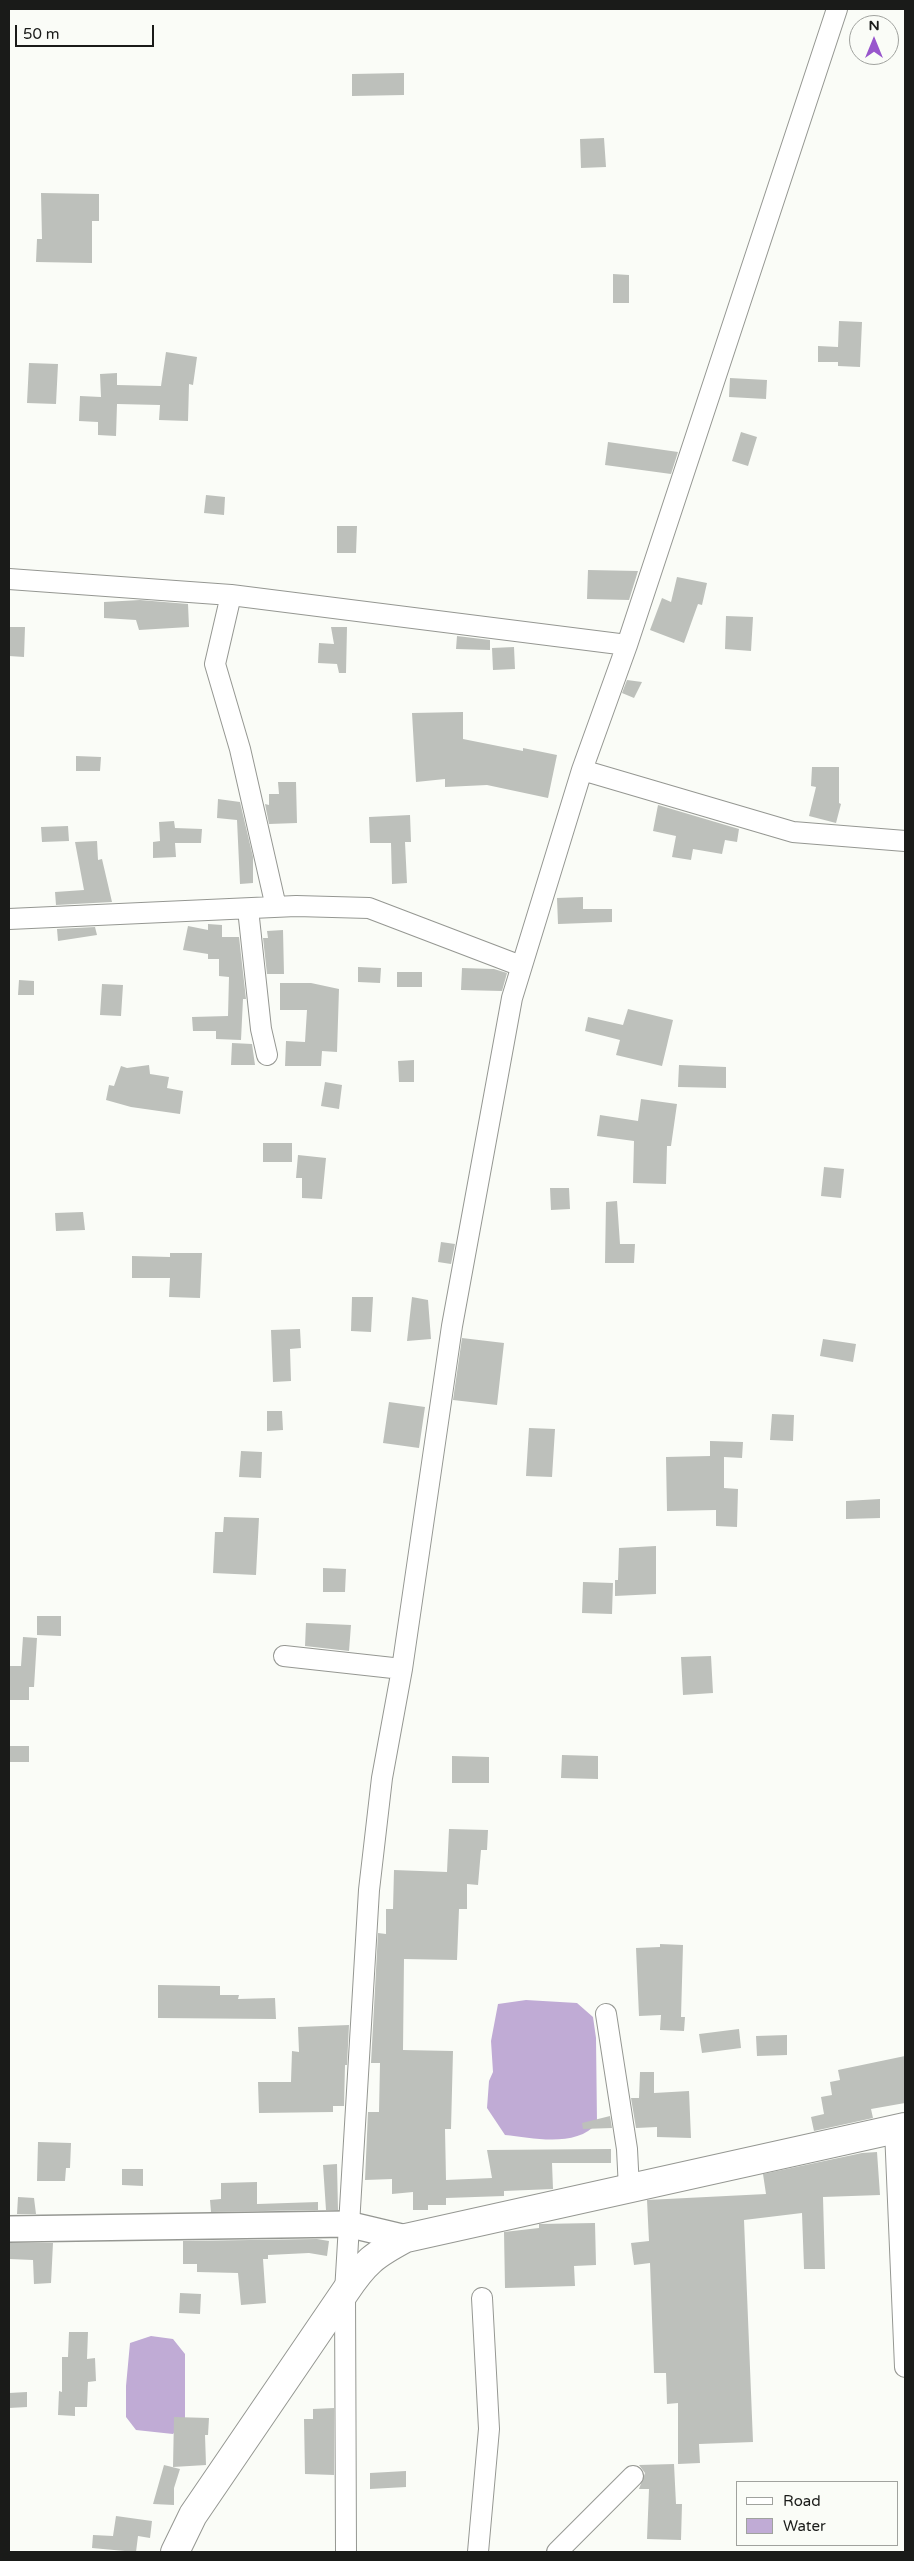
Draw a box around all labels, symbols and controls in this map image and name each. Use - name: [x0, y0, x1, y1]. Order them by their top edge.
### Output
- scale bar: [18, 15, 156, 47]
- north arrow: [849, 15, 899, 65]
- text: N: [868, 17, 880, 34]
- text: 50 m: [23, 25, 60, 43]
- legend: [736, 2481, 899, 2546]
- text: Road: [783, 2492, 821, 2510]
- text: Water: [783, 2517, 826, 2535]

